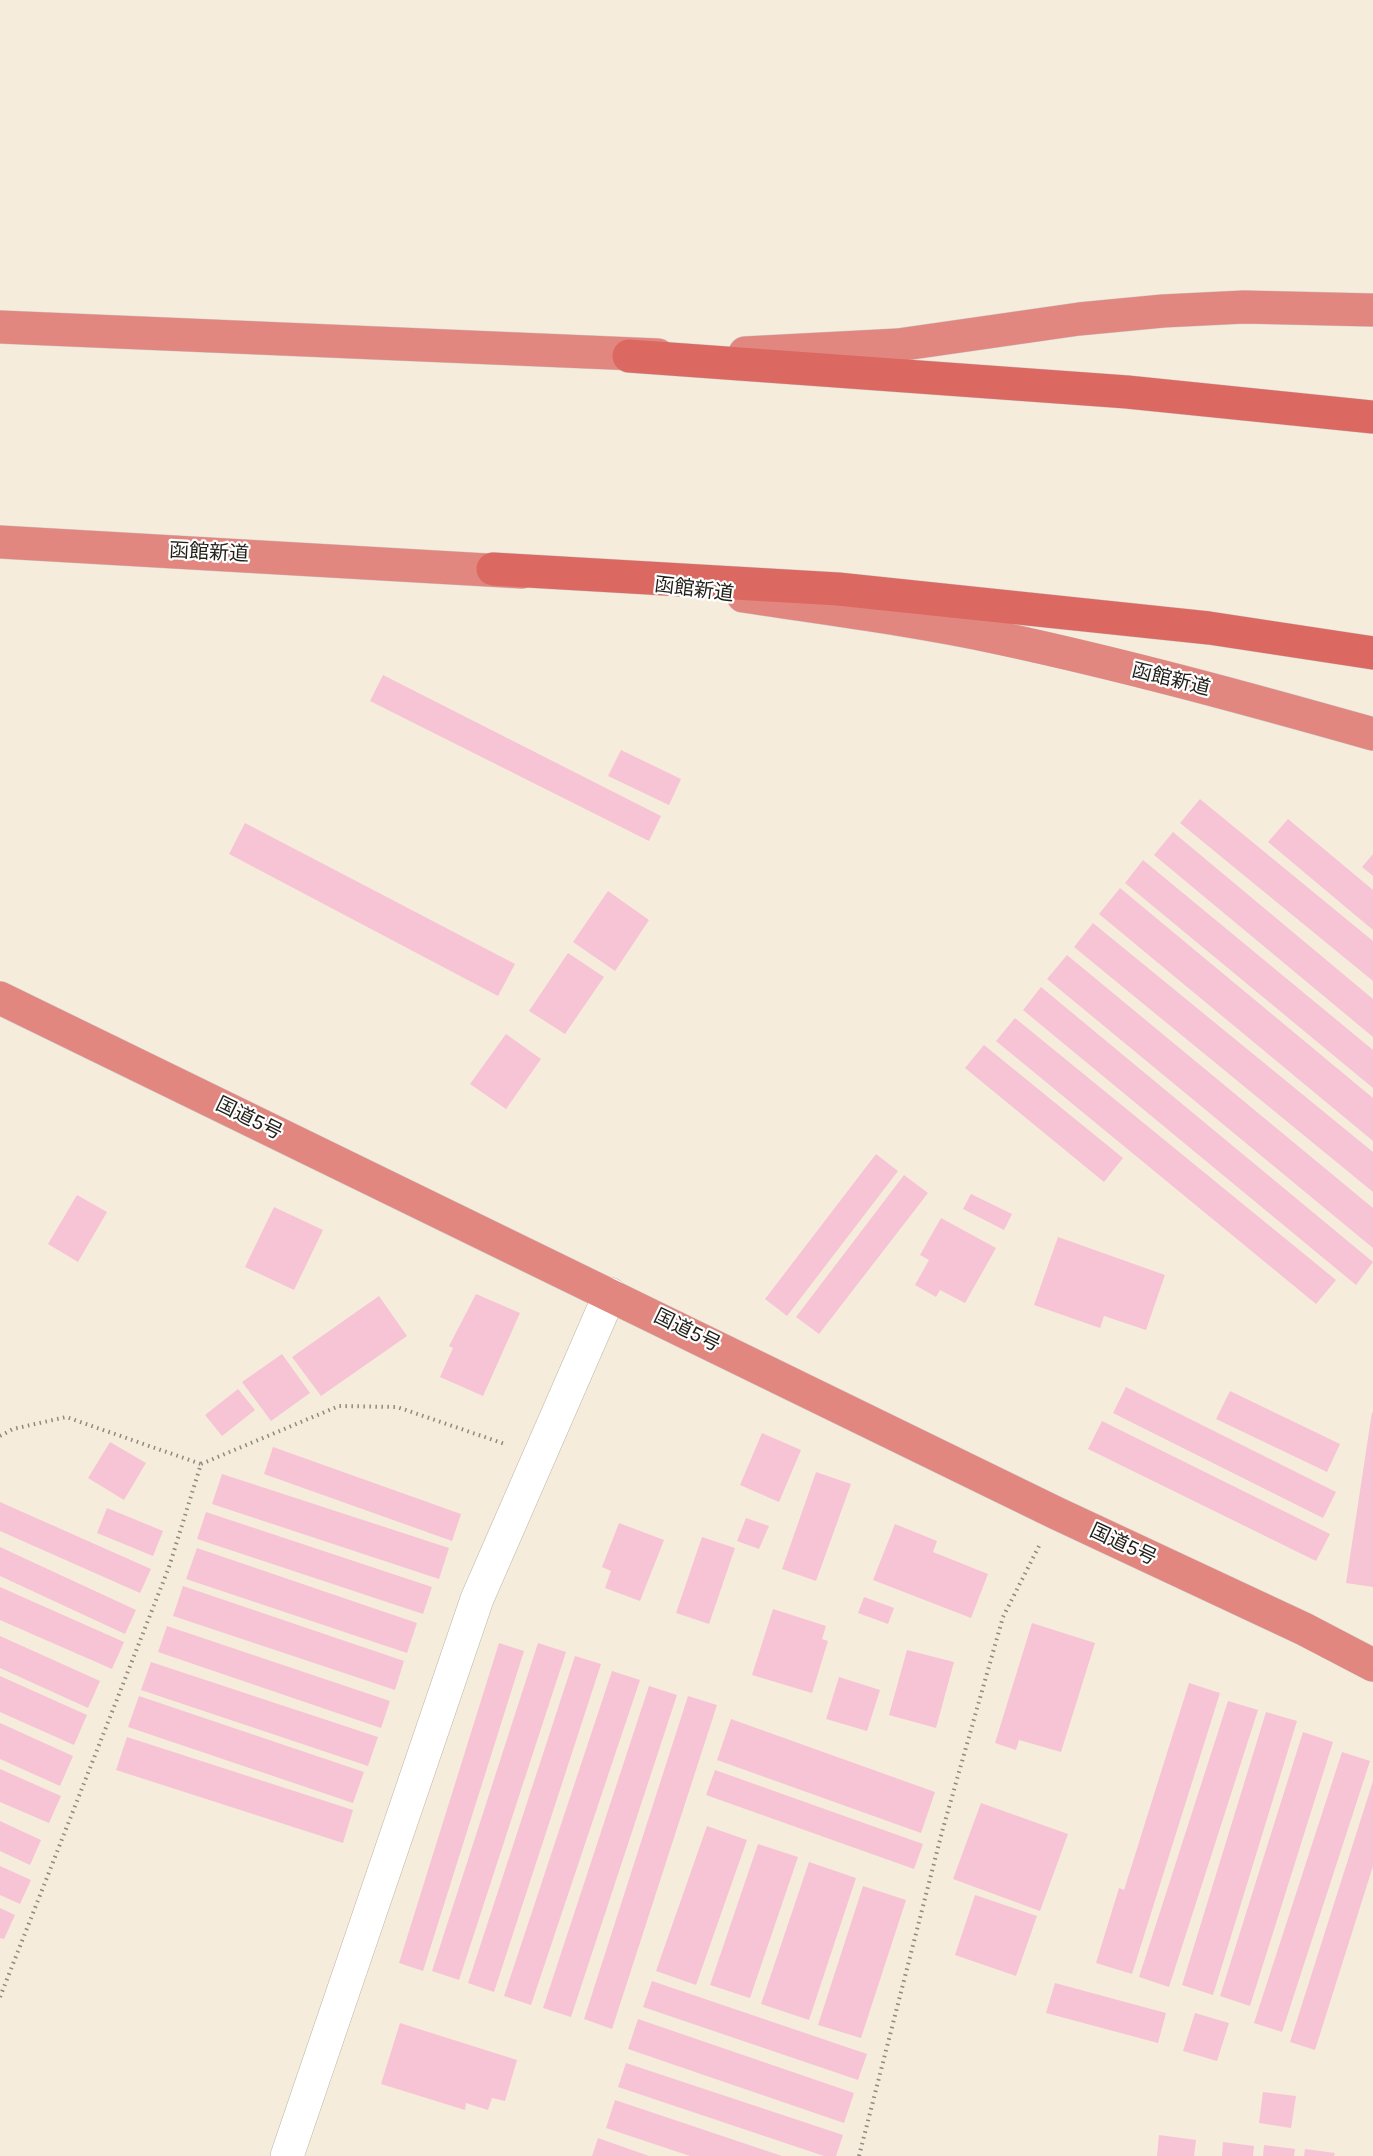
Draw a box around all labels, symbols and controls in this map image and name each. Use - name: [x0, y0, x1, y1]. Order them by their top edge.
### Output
- street label: 函館新道: [168, 539, 250, 567]
- street label: 函館新道: [653, 573, 735, 607]
- street label: 函館新道: [1129, 659, 1213, 701]
- street label: 国道5号: [212, 1093, 286, 1145]
- street label: 国道5号: [650, 1305, 724, 1357]
- street label: 国道5号: [1086, 1519, 1160, 1571]

